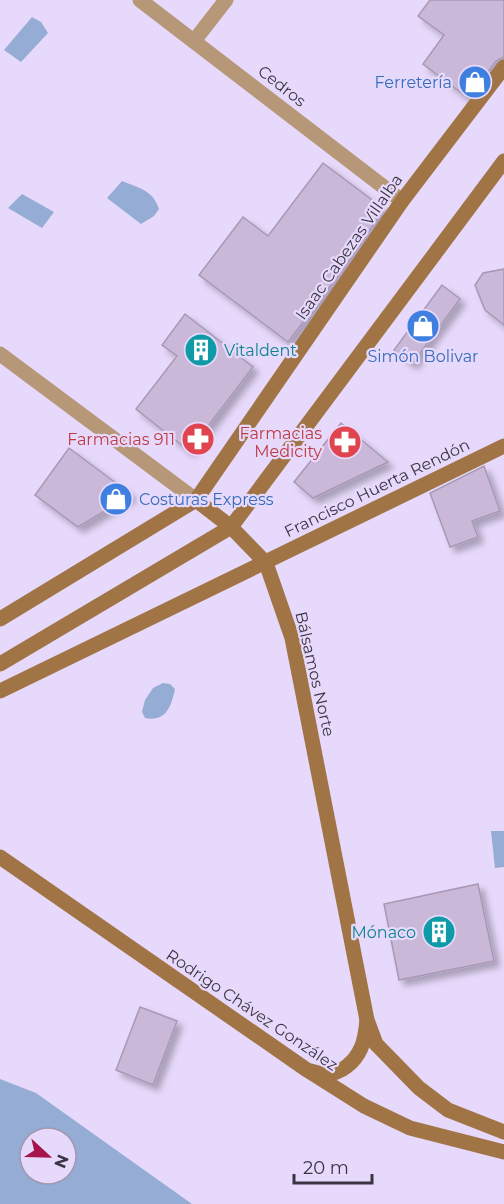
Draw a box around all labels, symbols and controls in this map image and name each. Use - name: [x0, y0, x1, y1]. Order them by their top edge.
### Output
- street label: Cedros: [254, 61, 310, 111]
- shop icon: Ferretería: [457, 64, 493, 100]
- place label: Ferretería: [374, 73, 452, 92]
- street label: Isaac Cabezas Villalba: [292, 171, 406, 323]
- shop icon: Simón Bolivar: [405, 308, 441, 344]
- building icon: Vitaldent: [183, 332, 219, 368]
- place label: Vitaldent: [224, 341, 297, 360]
- place label: Simón Bolivar: [367, 347, 479, 366]
- pharmacy icon: Farmacias 911: [180, 421, 216, 457]
- place label: Farmacias Medicity: [240, 424, 322, 461]
- pharmacy icon: Farmacias Medicity: [327, 424, 363, 460]
- place label: Farmacias 911: [67, 430, 175, 449]
- street label: Francisco Huerta Rendón: [281, 435, 473, 541]
- shop icon: Costuras Express: [98, 481, 134, 517]
- place label: Costuras Express: [139, 490, 274, 509]
- street label: Bálsamos Norte: [291, 610, 339, 738]
- building icon: Mónaco: [421, 914, 457, 950]
- place label: Mónaco: [352, 923, 416, 942]
- street label: Rodrigo Chávez González: [163, 945, 341, 1075]
- north arrow: [18, 1126, 78, 1186]
- scale bar: [294, 1147, 372, 1185]
- text: N: [50, 1152, 73, 1171]
- text: 20 m: [303, 1157, 349, 1179]

